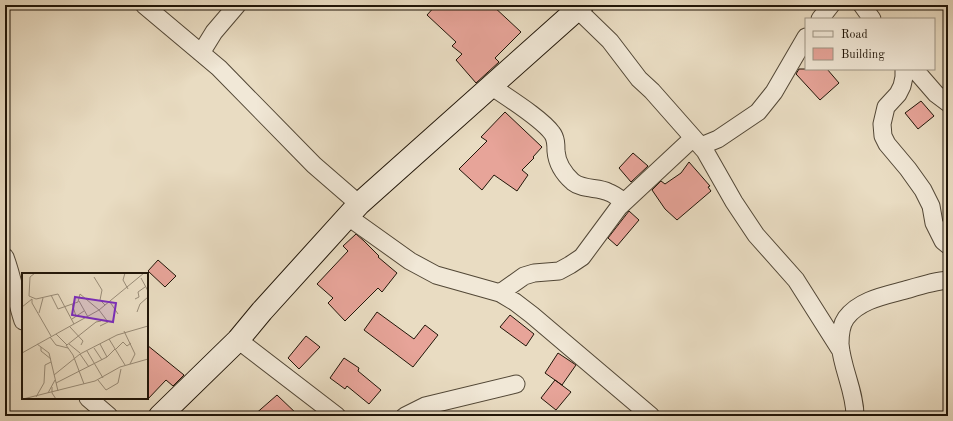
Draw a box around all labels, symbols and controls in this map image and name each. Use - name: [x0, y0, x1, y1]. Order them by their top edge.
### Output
- legend: [805, 18, 935, 70]
- text: Road: [841, 29, 868, 41]
- text: Building: [841, 49, 885, 61]
- inset map: [22, 273, 148, 399]

